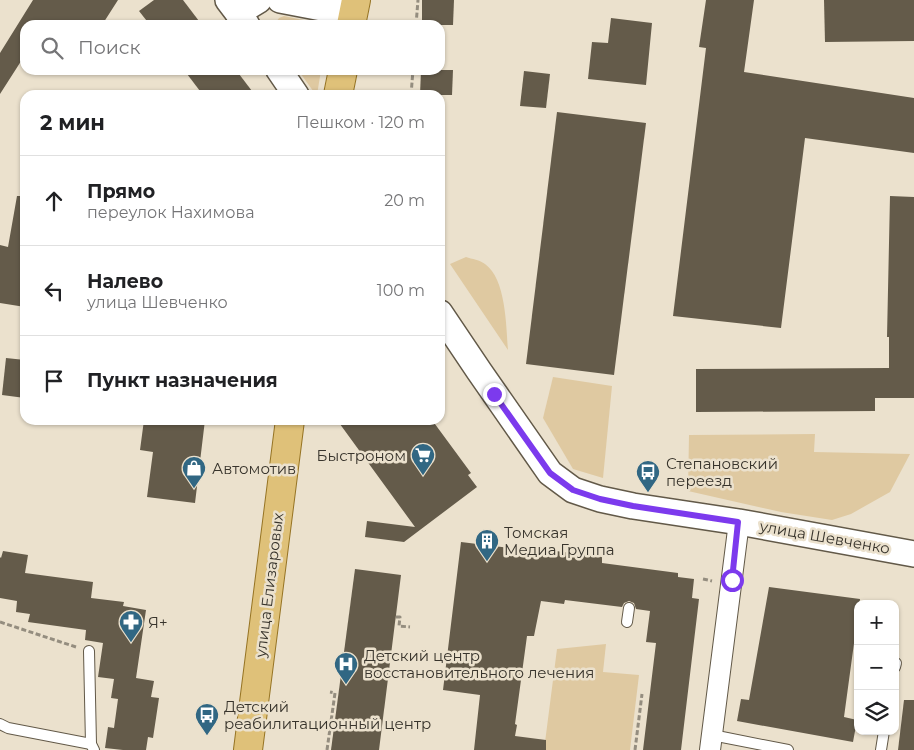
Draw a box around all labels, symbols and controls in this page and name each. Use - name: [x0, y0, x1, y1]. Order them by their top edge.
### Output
- search box: [20, 20, 445, 75]
- icon: search: [38, 34, 66, 62]
- text: Поиск: [78, 36, 141, 59]
- text: 2 мин: [40, 110, 105, 135]
- text: Пешком · 120 m: [296, 113, 425, 132]
- text: Прямо: [87, 180, 155, 203]
- icon: ahead: [40, 187, 68, 215]
- text: 20 m: [384, 191, 425, 210]
- text: переулок Нахимова: [87, 203, 254, 222]
- text: Налево: [87, 270, 163, 293]
- icon: left: [40, 277, 68, 305]
- text: 100 m: [377, 281, 425, 300]
- text: улица Шевченко: [87, 293, 228, 312]
- icon: arrive: [40, 367, 68, 395]
- text: Пункт назначения: [87, 369, 278, 392]
- route end: [483, 383, 506, 406]
- supermarket icon: Быстроном: [410, 442, 436, 476]
- place label: Быстроном: [317, 446, 406, 465]
- place label: Степановский переезд: [666, 454, 778, 490]
- shop icon: Автомотив: [181, 455, 207, 489]
- place label: Автомотив: [212, 459, 296, 478]
- bus stop icon: Степановский переезд: [635, 459, 661, 493]
- street label: улица Елизаровых: [251, 511, 287, 660]
- street label: улица Шевченко: [757, 516, 892, 558]
- place label: Томская Медиа Группа: [504, 523, 615, 559]
- building icon: Томская Медиа Группа: [474, 528, 500, 562]
- route start: [721, 569, 744, 592]
- map controls: [854, 600, 899, 735]
- button: +: [854, 600, 899, 645]
- pharmacy icon: Я+: [118, 609, 144, 643]
- place label: Я+: [148, 613, 168, 632]
- button: −: [854, 645, 899, 690]
- place label: Детский центр восстановительного лечения: [364, 646, 594, 682]
- hospital icon: Детский центр восстановительного лечения: [333, 651, 359, 685]
- button: layers: [854, 690, 899, 735]
- place label: Детский реабилитационный центр: [224, 697, 431, 733]
- bus stop icon: Детский реабилитационный центр: [194, 702, 220, 736]

